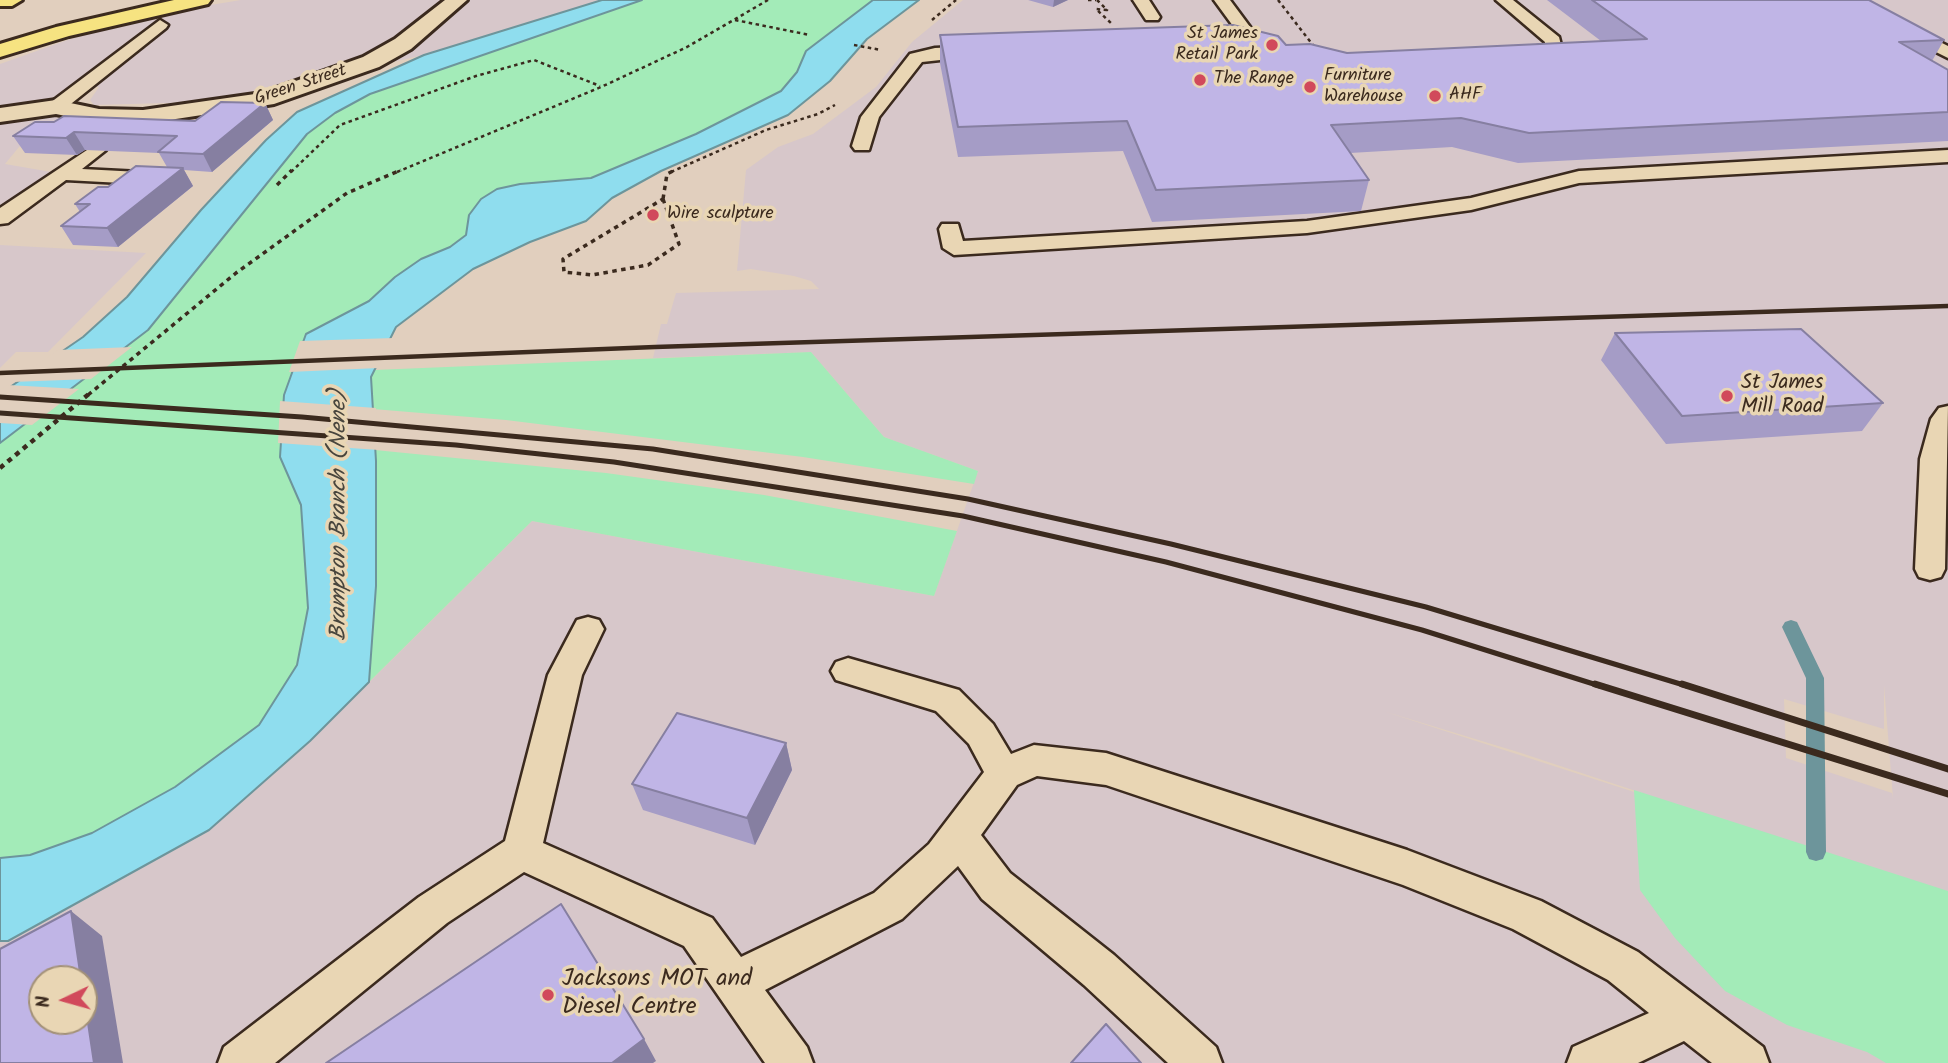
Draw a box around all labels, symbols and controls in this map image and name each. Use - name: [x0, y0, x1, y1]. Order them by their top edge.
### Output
- place label: St James Retail Park: [1175, 24, 1258, 66]
- marker: St James Retail Park: [1264, 37, 1280, 53]
- street label: Green Street: [252, 61, 350, 111]
- place label: Furniture Warehouse: [1324, 66, 1403, 108]
- place label: The Range: [1214, 69, 1294, 91]
- marker: The Range: [1192, 72, 1208, 88]
- marker: Furniture Warehouse: [1302, 79, 1318, 95]
- place label: AHF: [1449, 85, 1481, 107]
- marker: AHF: [1427, 88, 1443, 104]
- place label: Wire sculpture: [667, 204, 774, 226]
- marker: Wire sculpture: [645, 207, 661, 223]
- place label: St James Mill Road: [1741, 371, 1823, 421]
- marker: St James Mill Road: [1719, 388, 1735, 404]
- water label: Brampton Branch (Nene): [327, 389, 355, 641]
- north arrow: [28, 965, 98, 1035]
- place label: Jacksons MOT and Diesel Centre: [562, 967, 752, 1023]
- marker: Jacksons MOT and Diesel Centre: [540, 987, 556, 1003]
- text: N: [29, 994, 60, 1009]

